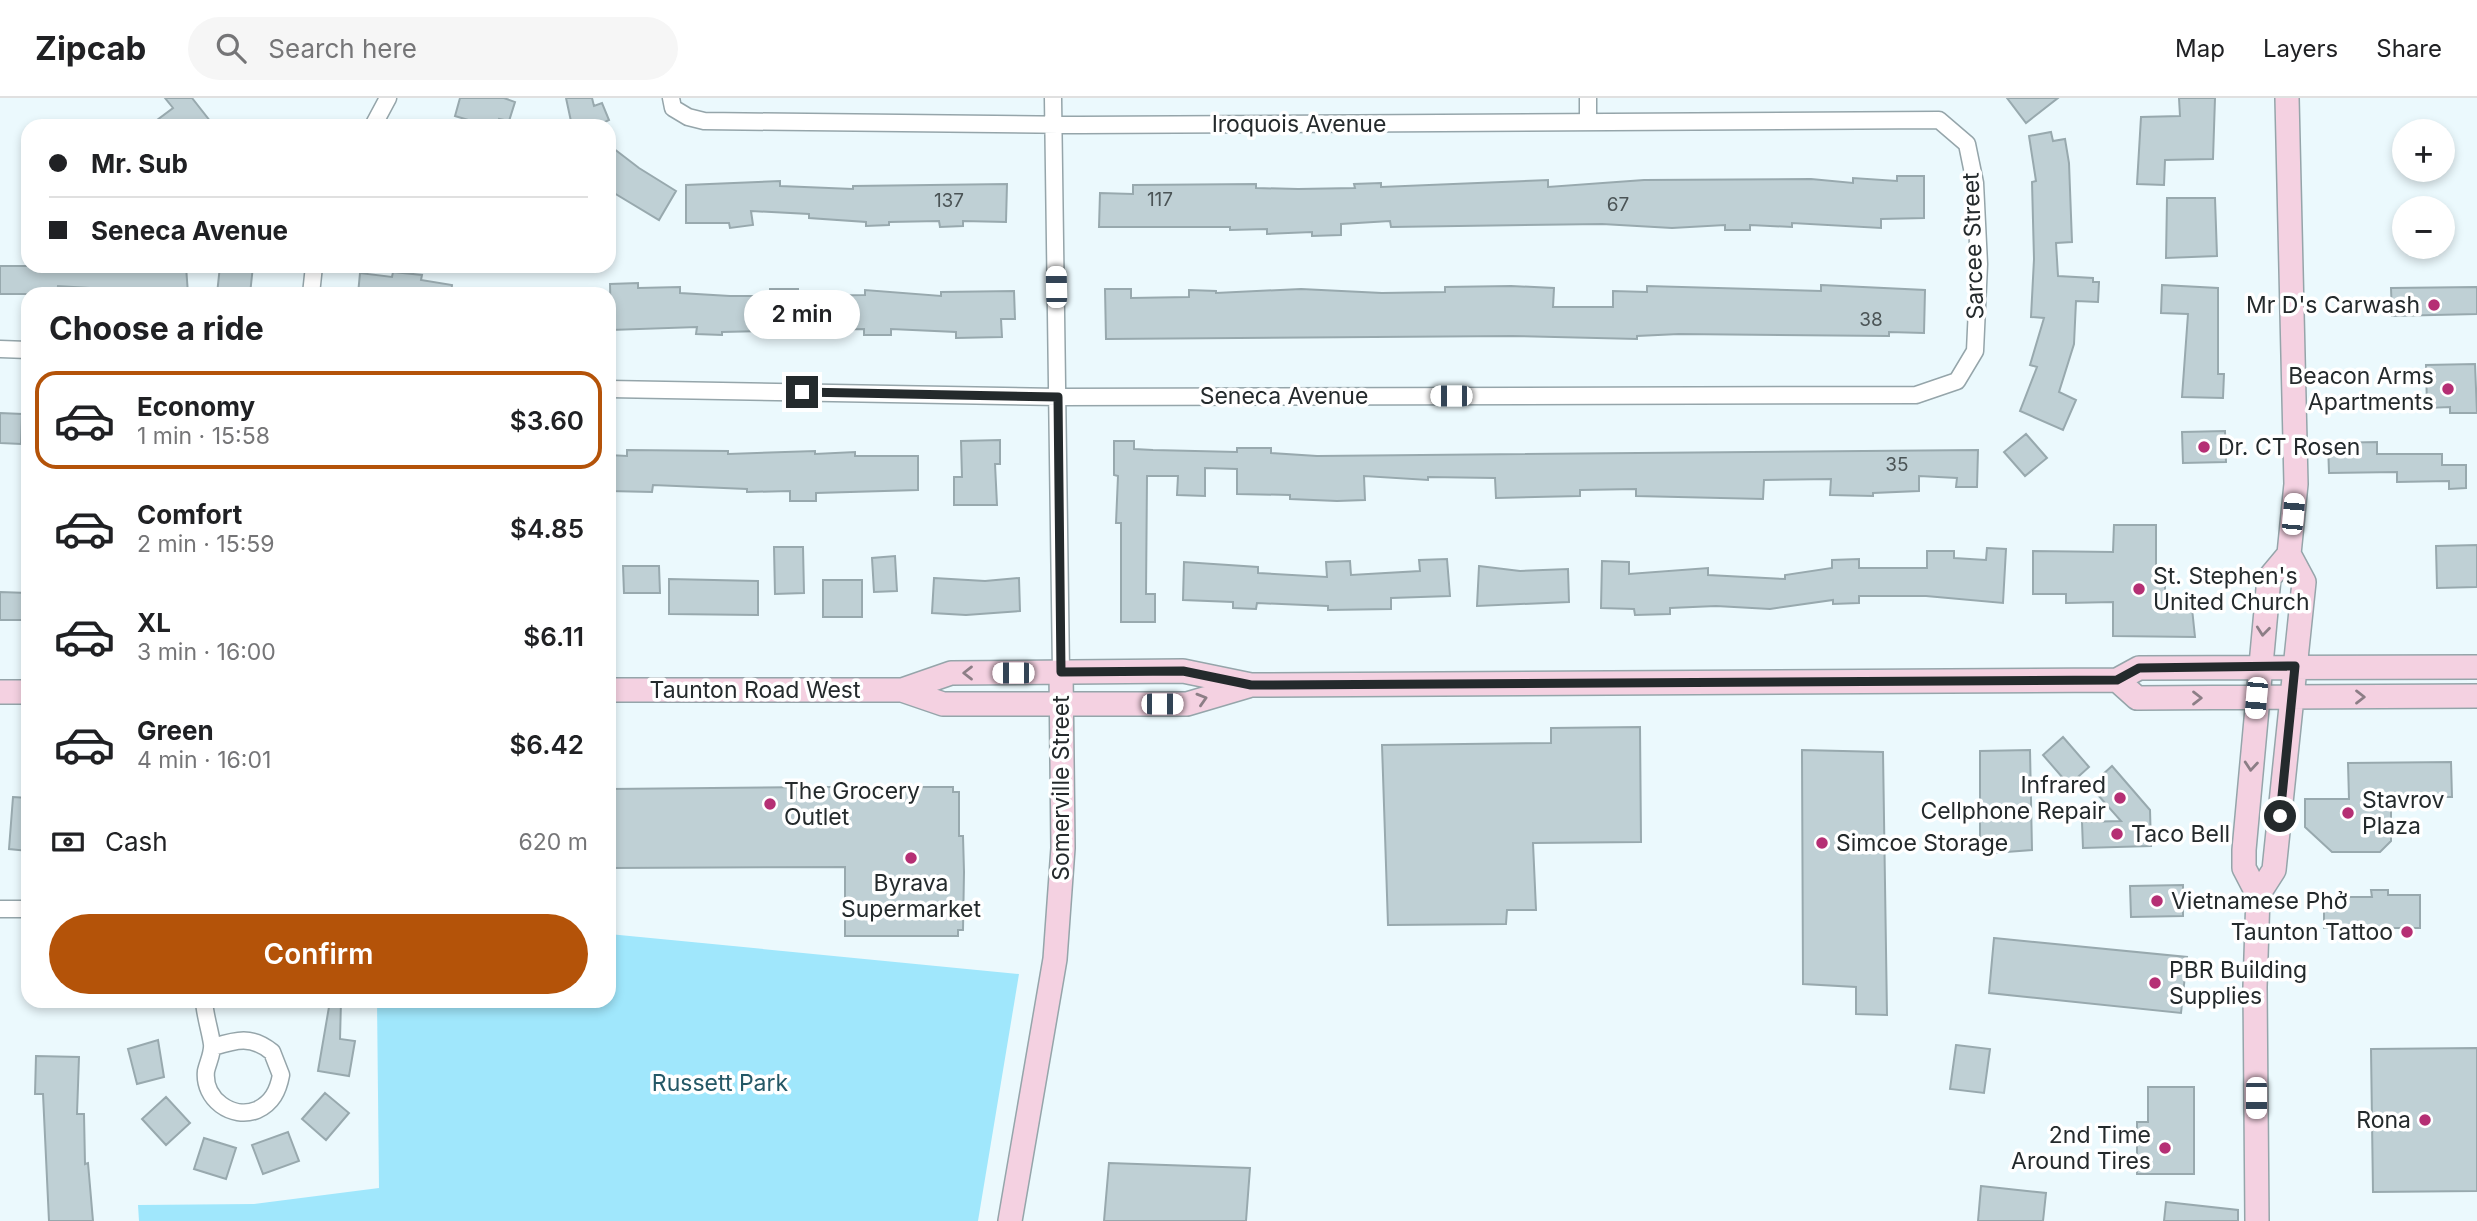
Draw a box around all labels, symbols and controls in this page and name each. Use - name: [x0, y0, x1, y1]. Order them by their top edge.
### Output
- search box: [188, 17, 678, 80]
- text: Zipcab: [35, 28, 146, 68]
- icon: search: [212, 29, 250, 67]
- text: Search here: [268, 33, 417, 64]
- text: Map: [2175, 34, 2225, 63]
- text: Layers: [2263, 34, 2338, 63]
- text: Share: [2376, 34, 2442, 63]
- street label: Iroquois Avenue: [1212, 110, 1386, 138]
- map controls: [2392, 119, 2455, 259]
- button: +: [2392, 119, 2455, 182]
- text: Mr. Sub: [91, 148, 188, 179]
- street label: Sarcee Street: [1956, 171, 1990, 320]
- house number: 117: [1147, 188, 1173, 211]
- house number: 137: [934, 189, 964, 212]
- house number: 67: [1607, 193, 1629, 216]
- button: −: [2392, 196, 2455, 259]
- text: Seneca Avenue: [91, 215, 288, 246]
- car: [1046, 266, 1067, 308]
- callout: 2 min: [744, 290, 860, 340]
- place label: Mr D's Carwash: [2246, 291, 2420, 319]
- marker: Mr D's Carwash: [2426, 297, 2442, 313]
- text: 2 min: [772, 300, 832, 328]
- house number: 38: [1859, 308, 1883, 331]
- text: Choose a ride: [49, 309, 264, 348]
- place label: Beacon Arms Apartments: [2288, 362, 2434, 416]
- route end: [786, 376, 818, 408]
- marker: Beacon Arms Apartments: [2440, 381, 2456, 397]
- street label: Seneca Avenue: [1200, 382, 1368, 410]
- car: [1431, 386, 1473, 407]
- icon: car: [53, 389, 116, 452]
- text: Economy: [137, 391, 255, 422]
- text: $3.60: [510, 405, 584, 436]
- text: 1 min · 15:58: [137, 422, 270, 450]
- place label: Dr. CT Rosen: [2218, 433, 2360, 461]
- marker: Dr. CT Rosen: [2196, 439, 2212, 455]
- house number: 35: [1885, 453, 1909, 476]
- car: [2281, 492, 2306, 536]
- icon: car: [53, 497, 116, 560]
- text: Comfort: [137, 499, 242, 530]
- text: $4.85: [510, 513, 584, 544]
- text: 2 min · 15:59: [137, 530, 275, 558]
- place label: St. Stephen's United Church: [2153, 562, 2310, 616]
- marker: St. Stephen's United Church: [2131, 581, 2147, 597]
- icon: car: [53, 605, 116, 668]
- text: XL: [137, 607, 171, 638]
- text: $6.11: [523, 621, 584, 652]
- one-way arrow: [2256, 625, 2271, 637]
- text: 3 min · 16:00: [137, 638, 276, 666]
- car: [993, 663, 1035, 684]
- one-way arrow: [962, 665, 973, 681]
- street label: Taunton Road West: [650, 676, 861, 704]
- car: [2244, 676, 2269, 720]
- one-way arrow: [2355, 689, 2366, 705]
- one-way arrow: [2192, 690, 2202, 706]
- one-way arrow: [1196, 693, 1208, 708]
- car: [1142, 694, 1184, 715]
- street label: Somerville Street: [1047, 695, 1075, 881]
- icon: car: [53, 713, 116, 776]
- text: Green: [137, 715, 214, 746]
- text: $6.42: [509, 729, 584, 760]
- text: 4 min · 16:01: [137, 746, 271, 774]
- one-way arrow: [2244, 761, 2259, 772]
- place label: Infrared Cellphone Repair: [1920, 771, 2106, 825]
- place label: The Grocery Outlet: [784, 777, 920, 831]
- place label: Stavrov Plaza: [2362, 786, 2445, 840]
- marker: Infrared Cellphone Repair: [2112, 790, 2128, 806]
- marker: The Grocery Outlet: [762, 796, 778, 812]
- route start: [2264, 800, 2296, 832]
- marker: Stavrov Plaza: [2340, 805, 2356, 821]
- place label: Taco Bell: [2131, 820, 2230, 848]
- icon: cash: [49, 823, 87, 861]
- text: Cash: [105, 826, 168, 857]
- marker: Taco Bell: [2109, 826, 2125, 842]
- text: 620 m: [519, 828, 588, 856]
- place label: Simcoe Storage: [1836, 829, 2008, 857]
- marker: Simcoe Storage: [1814, 835, 1830, 851]
- marker: Byrava Supermarket: [903, 850, 919, 866]
- place label: Byrava Supermarket: [841, 869, 981, 923]
- place label: Vietnamese Phở: [2171, 887, 2347, 915]
- marker: Vietnamese Phở: [2149, 893, 2165, 909]
- button: Confirm: [49, 914, 588, 994]
- place label: Taunton Tattoo: [2231, 918, 2393, 946]
- marker: Taunton Tattoo: [2399, 924, 2415, 940]
- place label: PBR Building Supplies: [2169, 956, 2307, 1010]
- marker: PBR Building Supplies: [2147, 975, 2163, 991]
- park label: Russett Park: [652, 1069, 789, 1097]
- car: [2246, 1077, 2267, 1119]
- place label: Rona: [2356, 1106, 2411, 1134]
- marker: Rona: [2417, 1112, 2433, 1128]
- place label: 2nd Time Around Tires: [2011, 1121, 2151, 1175]
- marker: 2nd Time Around Tires: [2157, 1140, 2173, 1156]

